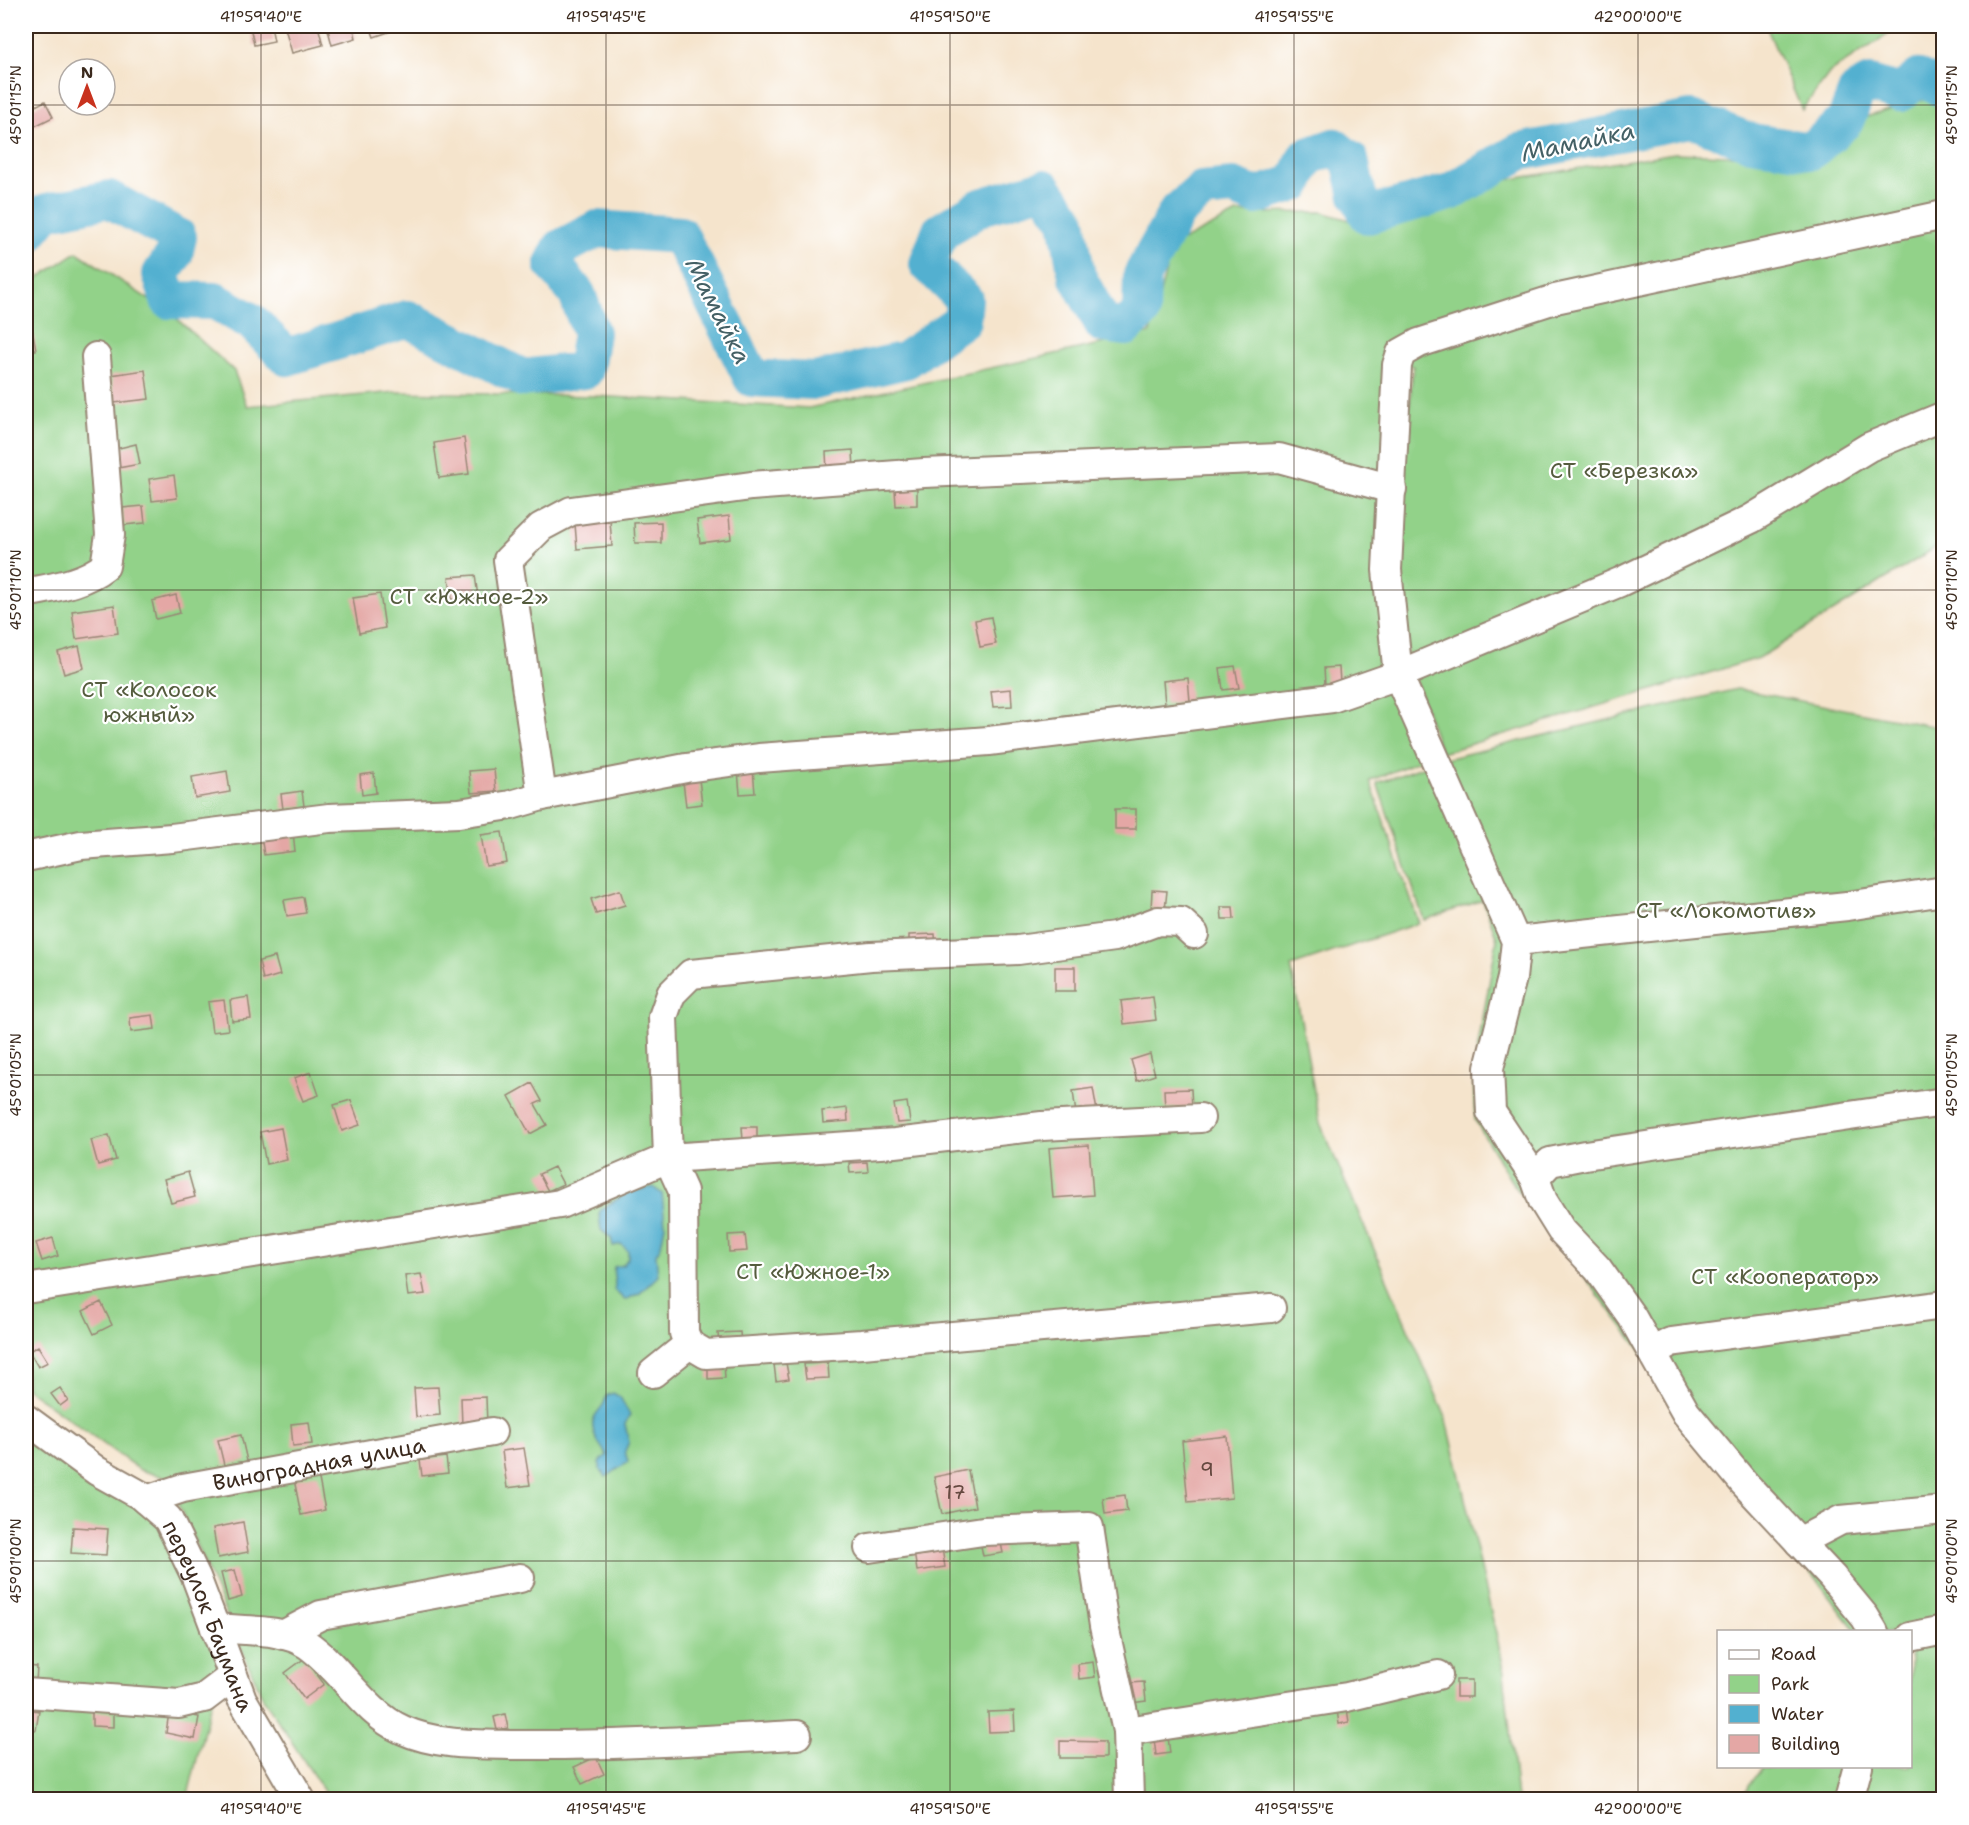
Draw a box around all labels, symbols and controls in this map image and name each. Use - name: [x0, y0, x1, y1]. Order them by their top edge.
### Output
- text: 41°59'40"E: [220, 7, 302, 27]
- text: 41°59'45"E: [566, 7, 646, 27]
- text: 41°59'50"E: [909, 7, 991, 27]
- text: 41°59'55"E: [1254, 7, 1334, 27]
- text: 42°00'00"E: [1594, 7, 1682, 27]
- north arrow: [57, 57, 117, 117]
- text: N: [81, 62, 93, 83]
- text: 45°01'15"N: [6, 65, 26, 145]
- text: 45°01'15"N: [1942, 65, 1962, 145]
- water label: Мамайка: [1518, 114, 1638, 170]
- water label: Мамайка: [678, 252, 758, 370]
- park label: СТ «Березка»: [1550, 456, 1698, 485]
- text: 45°01'10"N: [6, 549, 26, 631]
- text: 45°01'10"N: [1942, 549, 1962, 631]
- park label: СТ «Южное-2»: [389, 582, 549, 611]
- park label: СТ «Колосок южный»: [81, 675, 217, 729]
- park label: СТ «Локомотив»: [1636, 896, 1816, 925]
- text: 45°01'05"N: [6, 1033, 26, 1117]
- text: 45°01'05"N: [1942, 1033, 1962, 1117]
- park label: СТ «Южное-1»: [736, 1257, 890, 1286]
- park label: СТ «Кооператор»: [1691, 1262, 1879, 1291]
- street label: Виноградная улица: [210, 1430, 428, 1497]
- house number: 9: [1200, 1456, 1214, 1482]
- house number: 17: [944, 1479, 966, 1505]
- street label: переулок Баумана: [156, 1515, 260, 1717]
- text: 45°01'00"N: [6, 1518, 26, 1604]
- text: 45°01'00"N: [1942, 1518, 1962, 1604]
- legend: [1717, 1630, 1912, 1768]
- text: Road: [1771, 1642, 1816, 1666]
- text: Park: [1771, 1672, 1810, 1696]
- text: Water: [1771, 1702, 1824, 1726]
- text: Building: [1771, 1732, 1840, 1756]
- text: 41°59'40"E: [220, 1799, 302, 1819]
- text: 41°59'45"E: [566, 1799, 646, 1819]
- text: 41°59'50"E: [909, 1799, 991, 1819]
- text: 41°59'55"E: [1254, 1799, 1334, 1819]
- text: 42°00'00"E: [1594, 1799, 1682, 1819]

